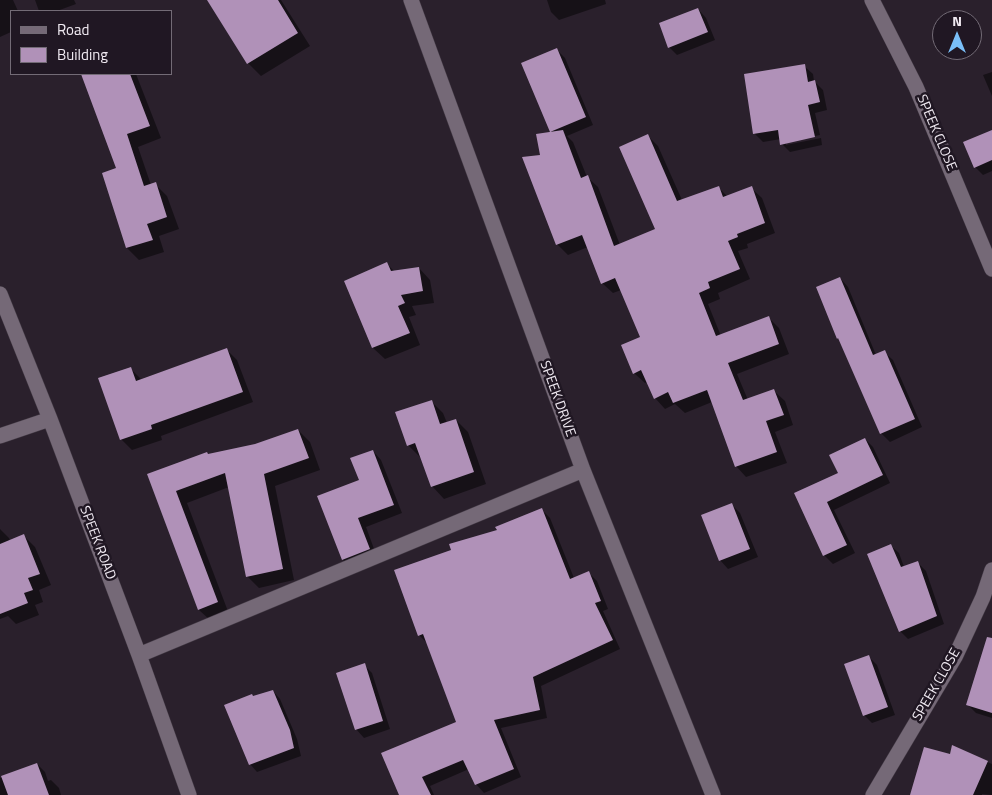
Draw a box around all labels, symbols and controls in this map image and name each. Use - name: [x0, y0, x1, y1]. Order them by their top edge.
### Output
- legend: [10, 10, 172, 75]
- north arrow: [932, 10, 982, 60]
- text: N: [952, 10, 962, 31]
- text: Road: [57, 18, 89, 41]
- text: Building: [57, 43, 108, 66]
- street label: SPEEK CLOSE: [912, 92, 960, 174]
- street label: SPEEK DRIVE: [536, 359, 578, 439]
- street label: SPEEK ROAD: [75, 504, 119, 582]
- street label: SPEEK CLOSE: [909, 646, 965, 724]

